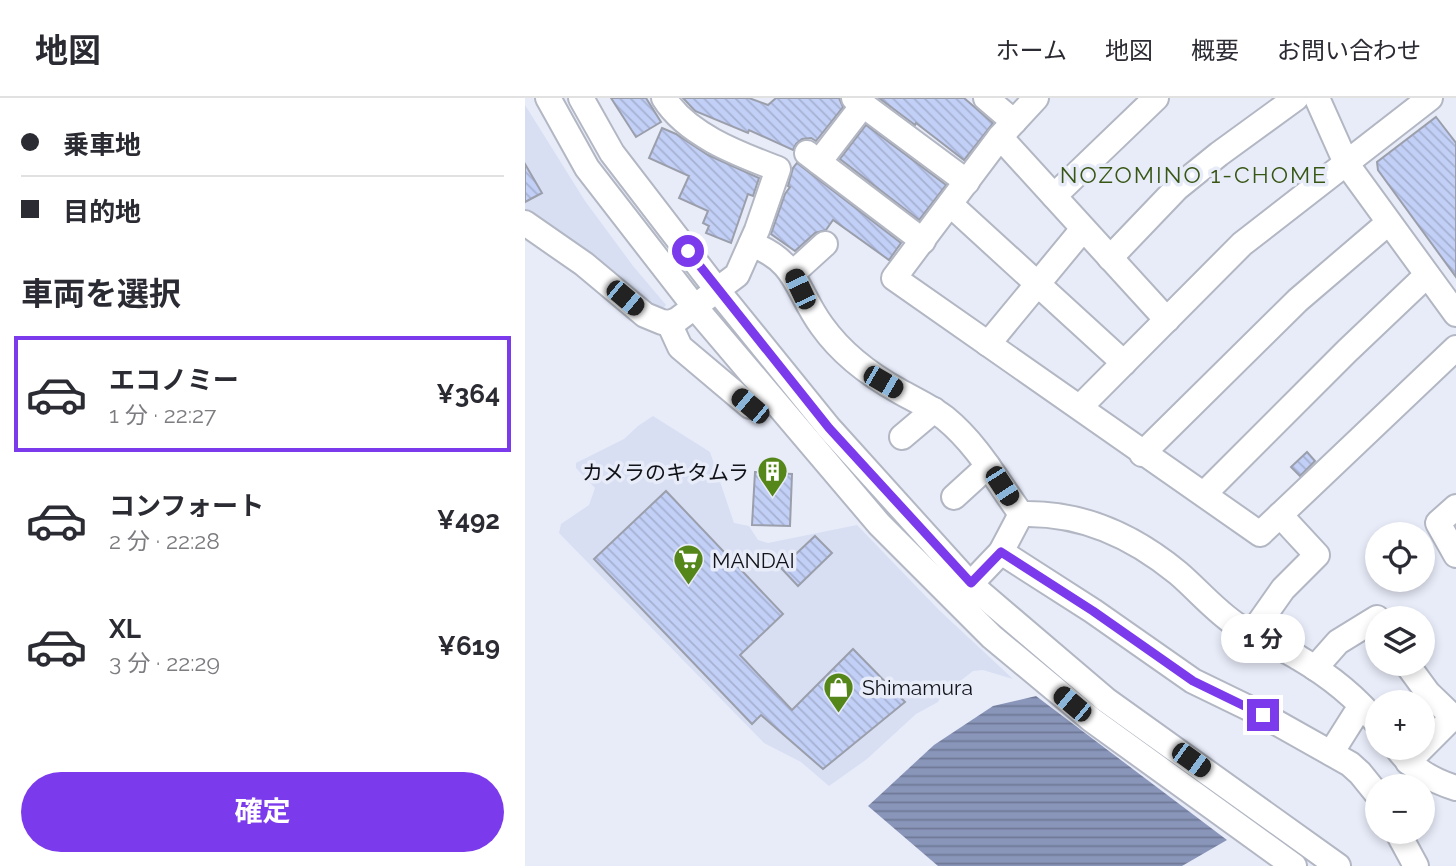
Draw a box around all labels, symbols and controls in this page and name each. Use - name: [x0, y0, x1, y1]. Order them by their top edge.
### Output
- text: 地図: [35, 31, 101, 70]
- text: ホーム: [996, 36, 1067, 65]
- text: 地図: [1105, 36, 1153, 65]
- text: 概要: [1191, 36, 1239, 65]
- text: お問い合わせ: [1277, 36, 1421, 65]
- text: 乗車地: [63, 130, 141, 160]
- district label: NOZOMINO 1-CHOME: [1060, 161, 1328, 188]
- text: 目的地: [63, 197, 141, 227]
- route start: [672, 235, 704, 267]
- car: [782, 266, 819, 312]
- text: 車両を選択: [21, 275, 181, 312]
- car: [603, 276, 648, 320]
- car: [860, 362, 907, 402]
- icon: car: [25, 363, 88, 426]
- text: エコノミー: [109, 365, 239, 395]
- text: ¥364: [436, 379, 500, 409]
- car: [728, 384, 773, 428]
- text: 1 分 · 22:27: [109, 401, 216, 428]
- building icon: カメラのキタムラ: [755, 455, 789, 499]
- place label: カメラのキタムラ: [582, 460, 749, 485]
- car: [982, 463, 1023, 509]
- icon: car: [25, 489, 88, 552]
- text: コンフォート: [109, 491, 264, 521]
- text: ¥492: [437, 505, 500, 535]
- map controls: [1365, 522, 1435, 844]
- button: locate: [1365, 522, 1435, 592]
- text: 2 分 · 22:28: [109, 527, 220, 554]
- supermarket icon: MANDAI: [672, 543, 706, 587]
- place label: MANDAI: [712, 548, 795, 573]
- button: layers: [1365, 606, 1435, 676]
- text: XL: [109, 614, 141, 644]
- callout: 1 分: [1221, 614, 1305, 662]
- icon: car: [25, 615, 88, 678]
- text: 1 分: [1243, 625, 1283, 652]
- text: ¥619: [438, 631, 500, 661]
- text: 3 分 · 22:29: [109, 649, 220, 676]
- shop icon: Shimamura: [822, 670, 856, 714]
- place label: Shimamura: [862, 675, 973, 700]
- car: [1050, 682, 1095, 726]
- button: +: [1365, 690, 1435, 760]
- route end: [1247, 699, 1279, 731]
- car: [1168, 739, 1215, 781]
- button: 確定: [21, 772, 504, 852]
- button: −: [1365, 774, 1435, 844]

